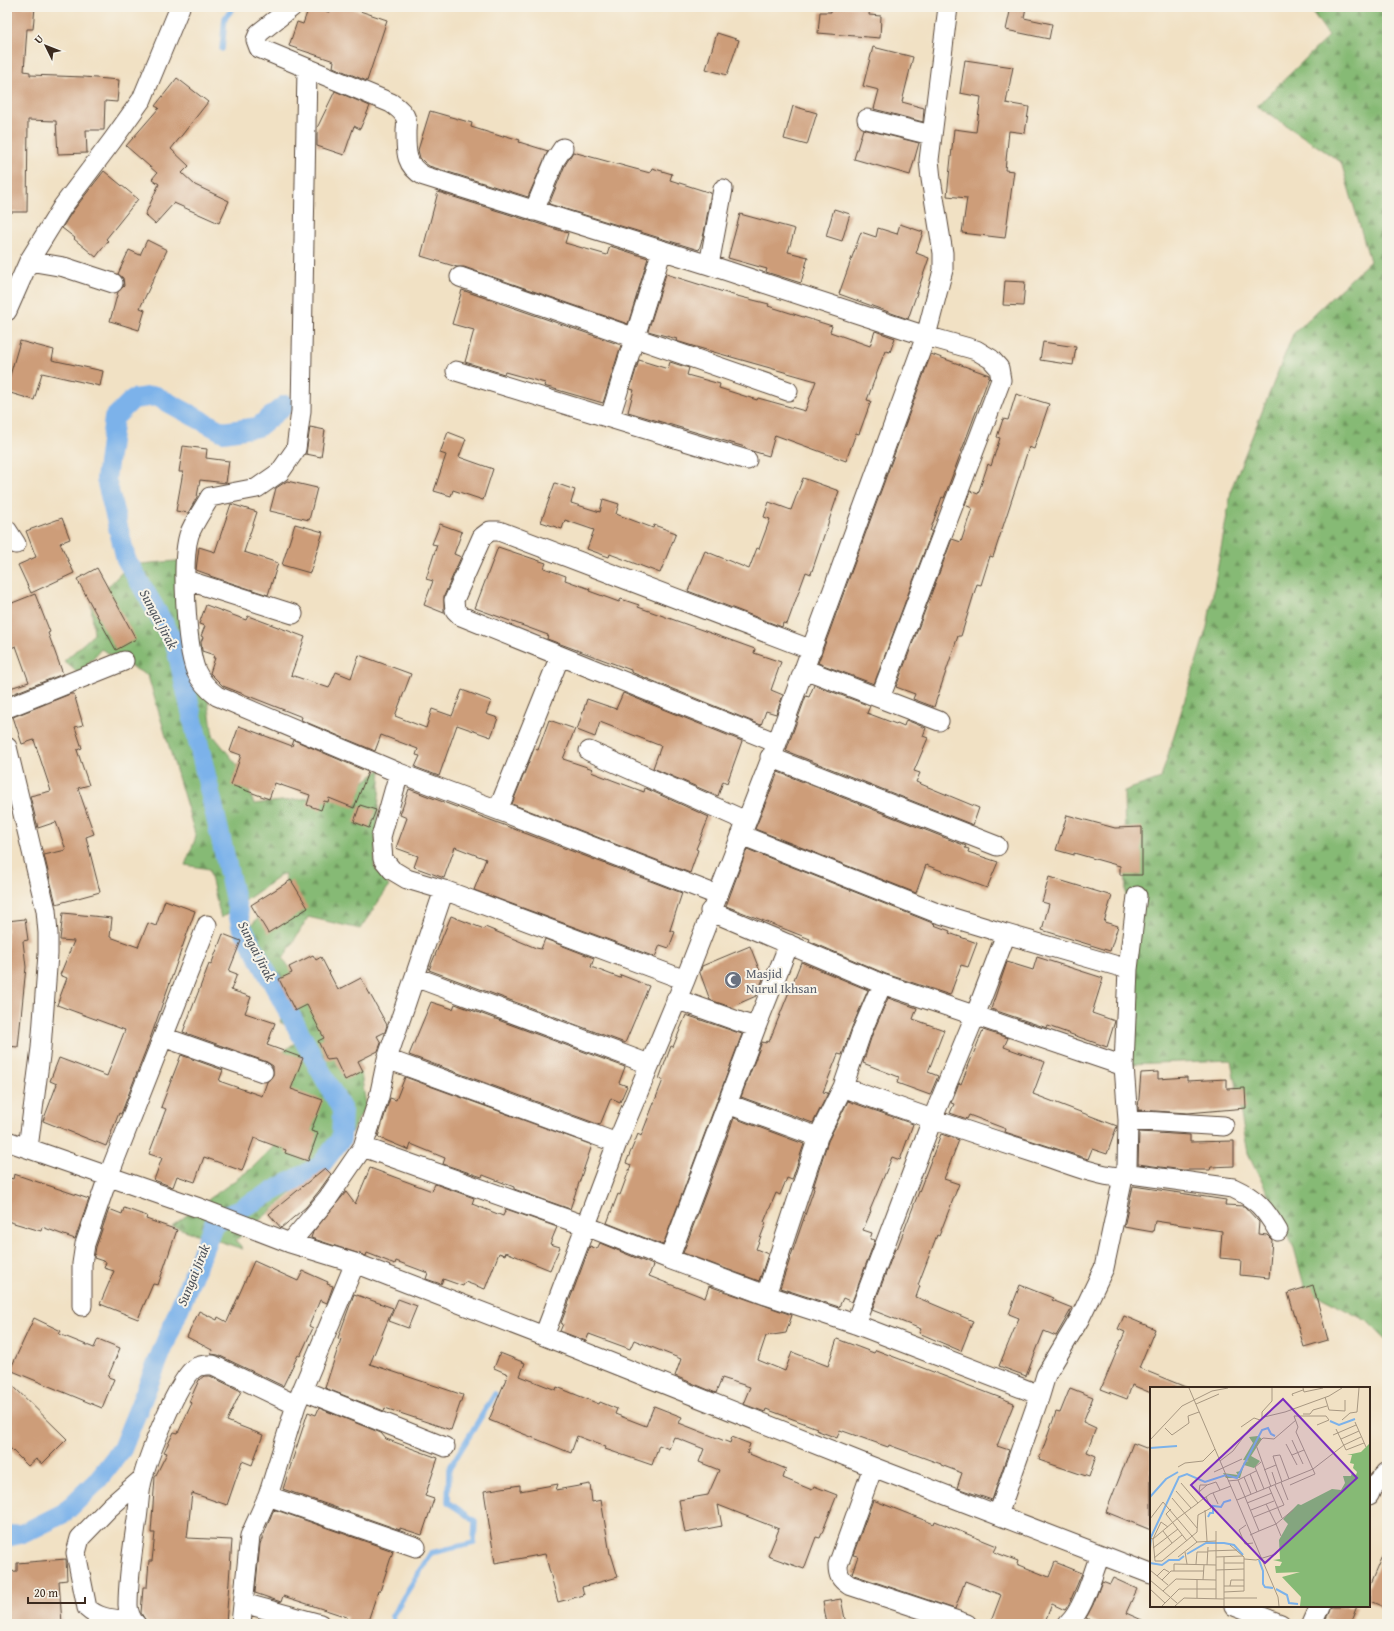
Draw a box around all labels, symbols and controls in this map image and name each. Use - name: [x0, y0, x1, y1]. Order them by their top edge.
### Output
- north arrow: [26, 26, 66, 66]
- text: U: [30, 31, 47, 47]
- water label: Sungai Jirak: [135, 586, 183, 653]
- water label: Sungai Jirak: [233, 917, 281, 985]
- place label: Masjid Nurul Ikhsan: [746, 964, 818, 998]
- mosque icon: Masjid Nurul Ikhsan: [723, 970, 743, 990]
- water label: Sungai Jirak: [172, 1241, 215, 1309]
- inset map: [1150, 1387, 1370, 1607]
- scale bar: [28, 1579, 85, 1605]
- text: 20 m: [34, 1584, 58, 1601]

